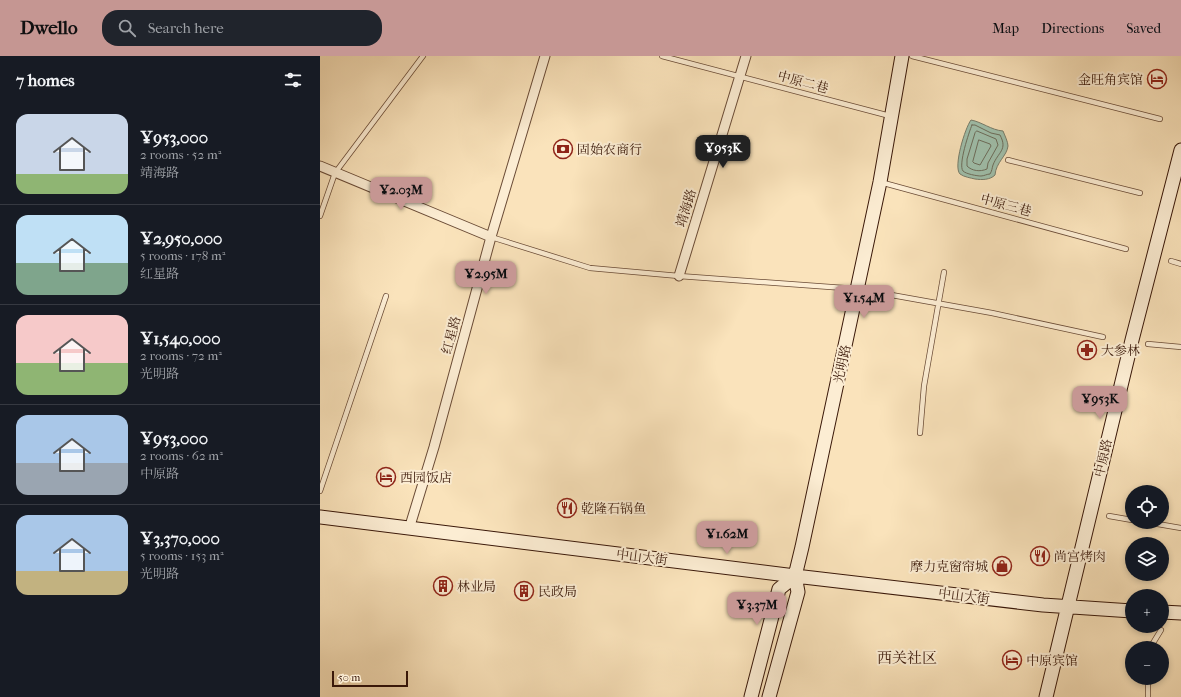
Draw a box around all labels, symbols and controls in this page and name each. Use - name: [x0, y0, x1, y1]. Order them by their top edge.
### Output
- search box: [102, 10, 382, 46]
- text: Dwello: [20, 17, 78, 39]
- icon: search: [116, 17, 138, 39]
- text: Search here: [148, 19, 224, 37]
- text: Map: [992, 20, 1019, 37]
- text: Directions: [1041, 20, 1104, 37]
- text: Saved: [1126, 20, 1161, 37]
- street label: 中原二巷: [776, 68, 830, 96]
- hotel icon: 金旺角宾馆: [1146, 68, 1168, 90]
- icon: filters: [282, 69, 304, 91]
- text: 7 homes: [16, 70, 75, 90]
- place label: 金旺角宾馆: [1078, 72, 1143, 87]
- text: ¥953,000: [140, 127, 208, 147]
- icon: home: [48, 130, 96, 178]
- pin: ¥953K: [695, 135, 751, 169]
- bank icon: 固始农商行: [552, 138, 574, 160]
- text: ¥953K: [704, 140, 742, 155]
- place label: 固始农商行: [577, 142, 642, 157]
- text: 2 rooms · 52 m²: [140, 147, 221, 162]
- text: 靖海路: [140, 165, 179, 180]
- pin: ¥2.03M: [368, 177, 434, 211]
- text: ¥2.03M: [379, 182, 423, 197]
- street label: 靖海路: [673, 187, 699, 229]
- street label: 中原三巷: [979, 191, 1033, 219]
- text: ¥2,950,000: [140, 228, 222, 248]
- icon: home: [48, 231, 96, 279]
- text: 5 rooms · 178 m²: [140, 248, 226, 263]
- pin: ¥2.95M: [453, 261, 519, 295]
- text: 红星路: [140, 266, 179, 281]
- text: ¥2.95M: [464, 266, 508, 281]
- pin: ¥1.54M: [831, 285, 897, 319]
- text: ¥1.54M: [843, 290, 885, 305]
- street label: 红星路: [439, 314, 463, 356]
- text: ¥1,540,000: [140, 328, 221, 348]
- icon: home: [48, 331, 96, 379]
- pharmacy icon: 大参林: [1076, 339, 1098, 361]
- street label: 光明路: [831, 343, 853, 385]
- place label: 大参林: [1101, 343, 1140, 358]
- text: 2 rooms · 72 m²: [140, 348, 222, 363]
- text: 光明路: [140, 366, 179, 381]
- pin: ¥953K: [1072, 386, 1128, 420]
- text: ¥953K: [1081, 391, 1119, 406]
- text: ¥953,000: [140, 428, 208, 448]
- icon: home: [48, 431, 96, 479]
- street label: 中原路: [1091, 437, 1115, 479]
- text: 2 rooms · 62 m²: [140, 448, 223, 463]
- text: 中原路: [140, 466, 179, 481]
- hotel icon: 西园饭店: [375, 466, 397, 488]
- place label: 西园饭店: [400, 470, 452, 485]
- map controls: [1125, 485, 1169, 685]
- button: locate: [1125, 485, 1169, 529]
- restaurant icon: 乾隆石锅鱼: [556, 497, 578, 519]
- place label: 乾隆石锅鱼: [581, 501, 646, 516]
- pin: ¥1.62M: [694, 521, 760, 555]
- text: ¥1.62M: [706, 526, 748, 541]
- text: ¥3,370,000: [140, 528, 220, 548]
- icon: home: [48, 531, 96, 579]
- button: layers: [1125, 537, 1169, 581]
- restaurant icon: 尚宫烤肉: [1029, 545, 1051, 567]
- street label: 中山大街: [615, 546, 669, 568]
- text: 5 rooms · 153 m²: [140, 548, 224, 563]
- place label: 尚宫烤肉: [1054, 549, 1106, 564]
- shop icon: 摩力克窗帘城: [991, 555, 1013, 577]
- place label: 摩力克窗帘城: [910, 559, 988, 574]
- text: 光明路: [140, 566, 179, 581]
- building icon: 林业局: [432, 575, 454, 597]
- place label: 林业局: [457, 579, 496, 594]
- building icon: 民政局: [513, 580, 535, 602]
- place label: 民政局: [538, 584, 577, 599]
- street label: 中山大街: [937, 585, 991, 607]
- button: +: [1125, 589, 1169, 633]
- pin: ¥3.37M: [724, 592, 790, 626]
- text: ¥3.37M: [736, 597, 778, 612]
- button: −: [1125, 641, 1169, 685]
- district label: 西关社区: [877, 649, 937, 667]
- hotel icon: 中原宾馆: [1001, 649, 1023, 671]
- place label: 中原宾馆: [1026, 653, 1078, 668]
- scale bar: [332, 669, 408, 688]
- text: 50 m: [338, 671, 360, 684]

